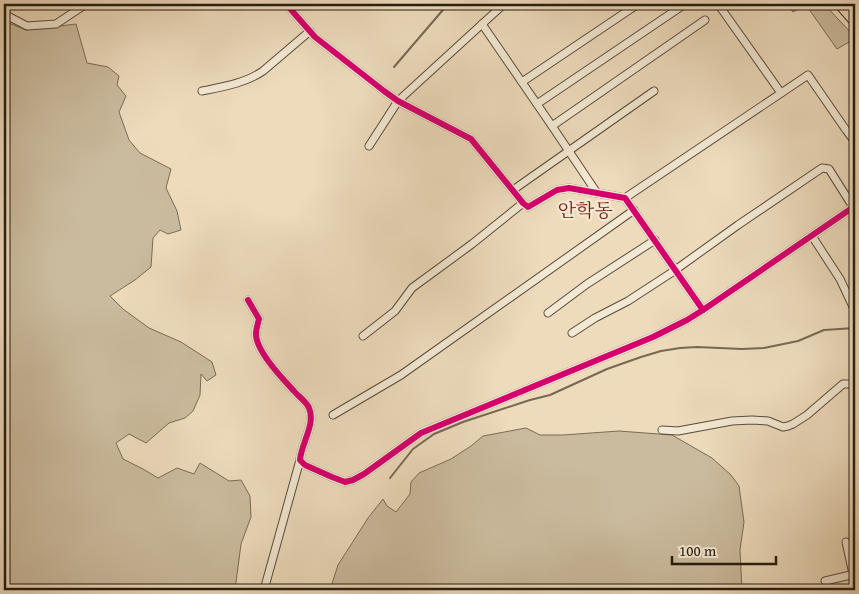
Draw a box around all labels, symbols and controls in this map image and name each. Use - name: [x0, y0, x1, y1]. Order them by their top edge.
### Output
- district label: 안학동: [557, 196, 613, 224]
- scale bar: [672, 534, 775, 566]
- text: 100 m: [679, 540, 717, 561]

